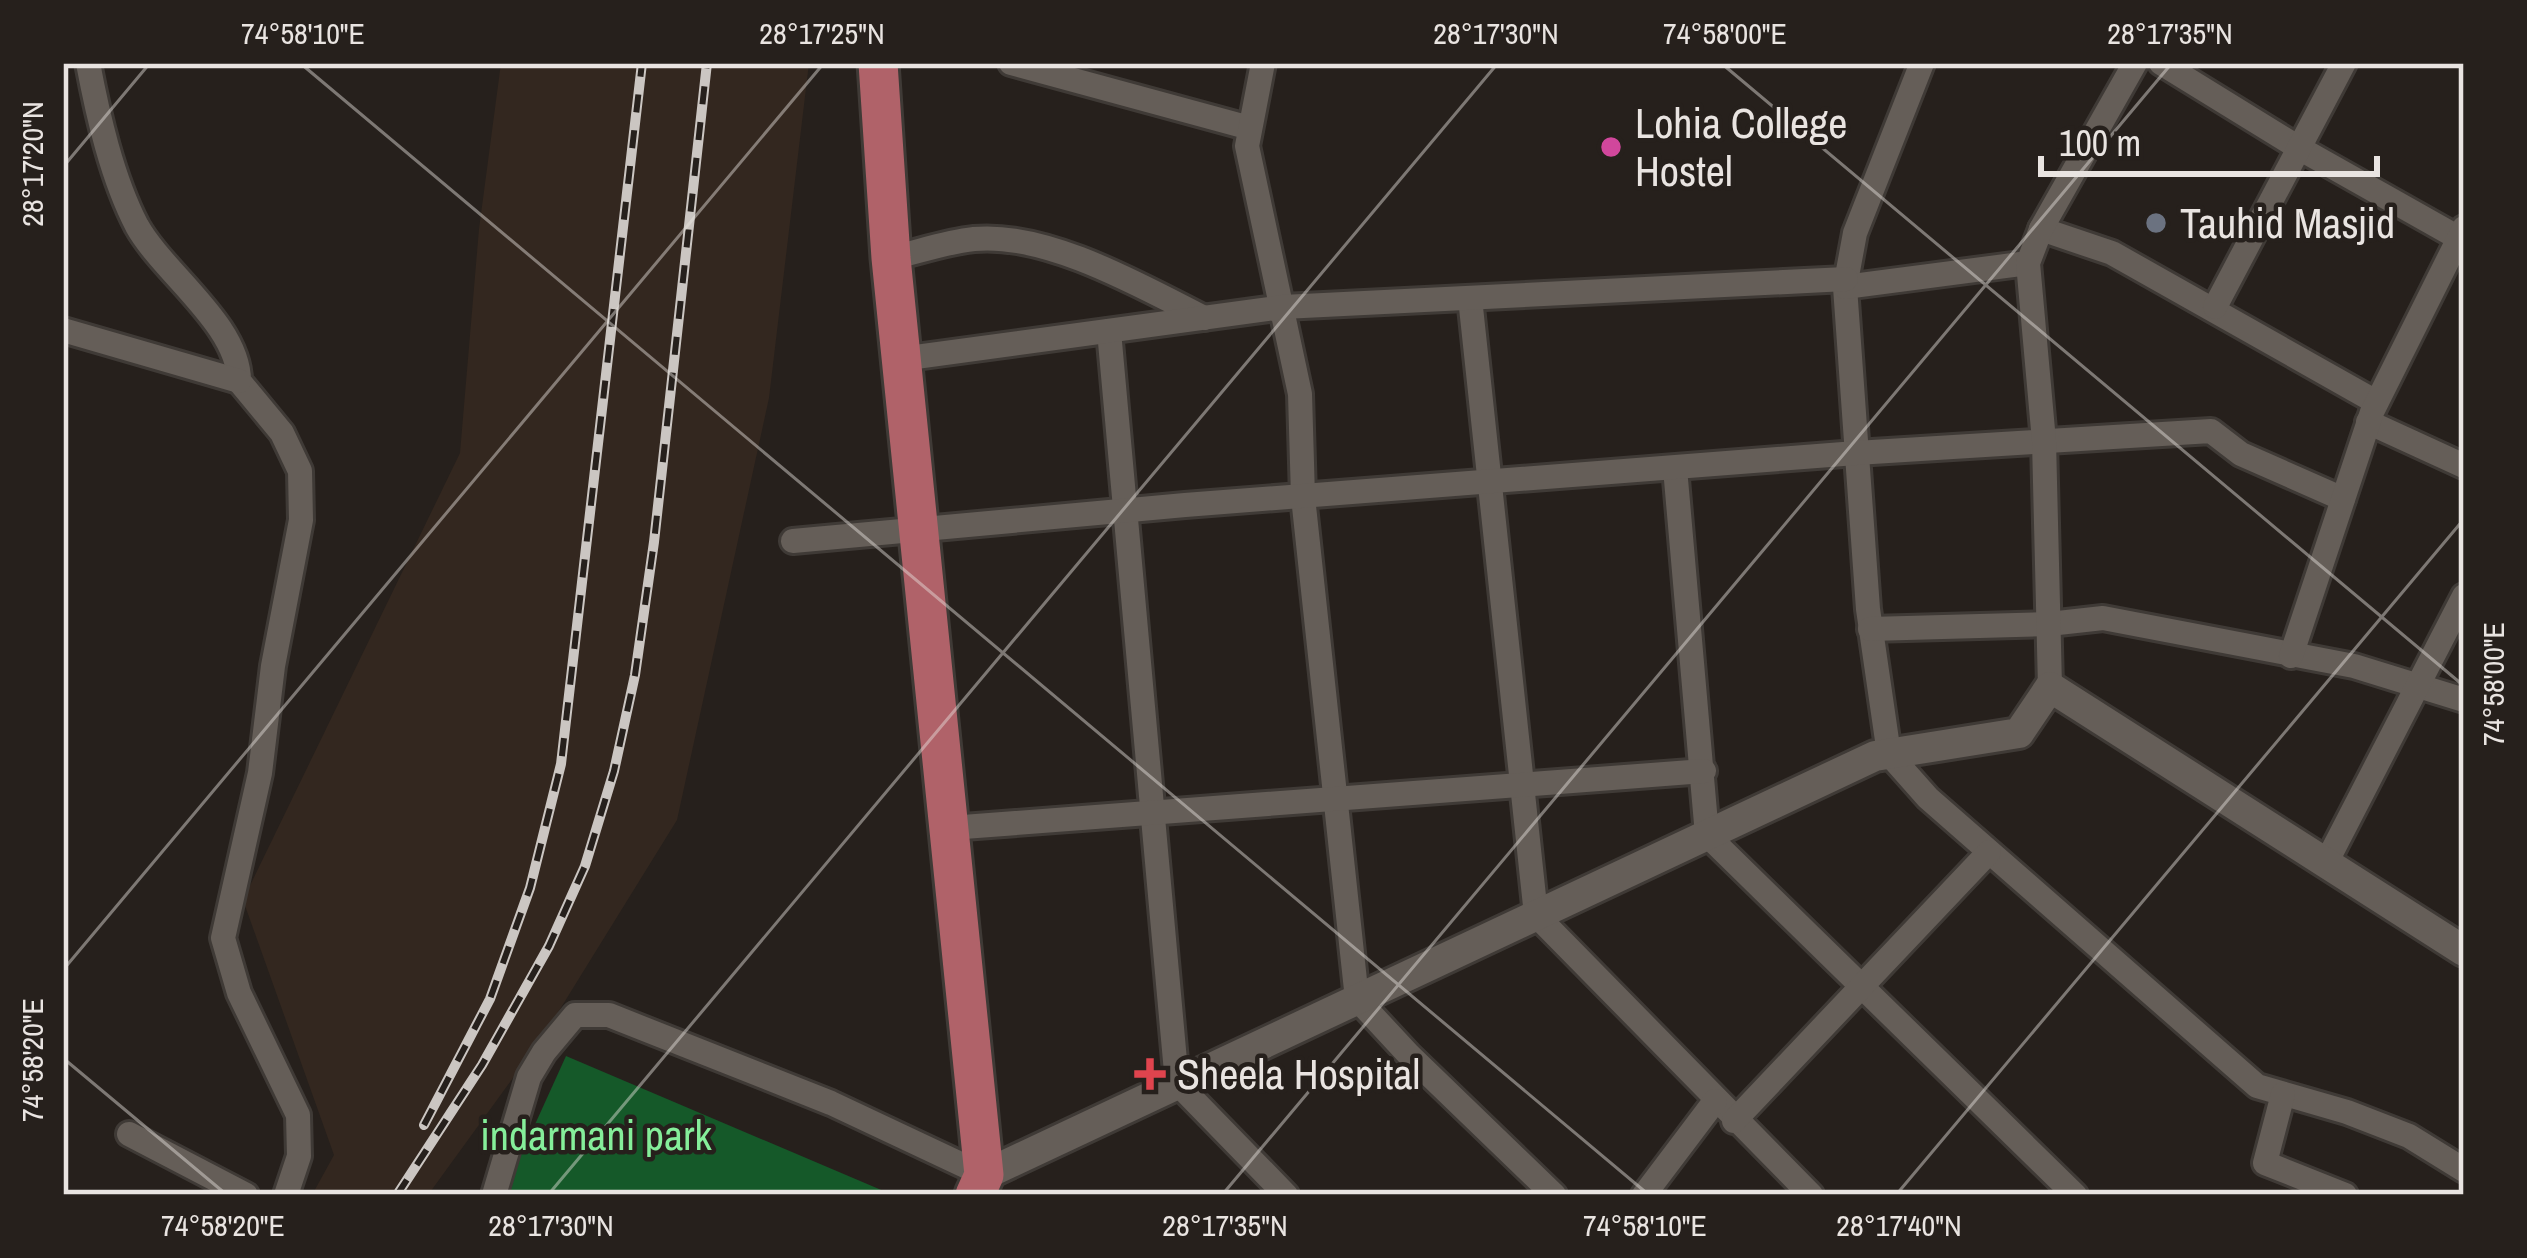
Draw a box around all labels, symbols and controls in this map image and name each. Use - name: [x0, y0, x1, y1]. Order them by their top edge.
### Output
- text: 74°58'10"E: [241, 13, 365, 53]
- text: 28°17'25"N: [759, 13, 885, 53]
- text: 28°17'30"N: [1433, 13, 1559, 53]
- text: 74°58'00"E: [1663, 13, 1787, 53]
- text: 28°17'35"N: [2107, 13, 2233, 53]
- place label: Lohia College Hostel: [1635, 95, 1848, 199]
- text: 28°17'20"N: [12, 101, 52, 227]
- scale bar: [2041, 102, 2377, 176]
- text: 100 m: [2059, 119, 2141, 167]
- marker: Lohia College Hostel: [1598, 134, 1624, 160]
- place label: Tauhid Masjid: [2180, 195, 2395, 251]
- marker: Tauhid Masjid: [2143, 210, 2169, 236]
- text: 74°58'00"E: [2473, 622, 2513, 746]
- text: 74°58'20"E: [12, 998, 52, 1122]
- place label: Sheela Hospital: [1177, 1046, 1420, 1102]
- marker: Sheela Hospital: [1134, 1058, 1166, 1090]
- park label: indarmani park: [480, 1107, 713, 1163]
- text: 74°58'20"E: [161, 1205, 285, 1245]
- text: 28°17'30"N: [488, 1205, 614, 1245]
- text: 28°17'35"N: [1162, 1205, 1288, 1245]
- text: 74°58'10"E: [1583, 1205, 1707, 1245]
- text: 28°17'40"N: [1836, 1205, 1962, 1245]

